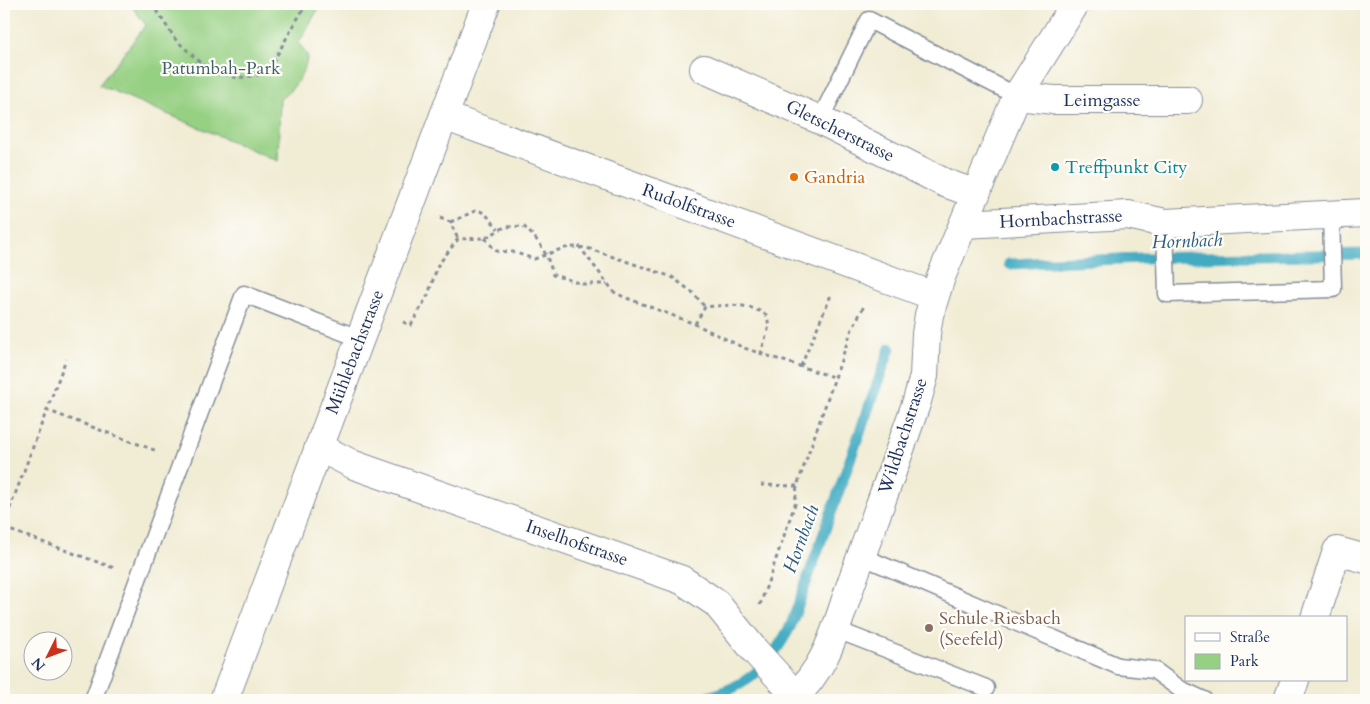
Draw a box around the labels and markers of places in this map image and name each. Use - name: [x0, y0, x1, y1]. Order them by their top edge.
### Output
- place label: Treffpunkt City: [1065, 155, 1188, 180]
- marker: Treffpunkt City: [1049, 161, 1061, 173]
- place label: Gandria: [804, 165, 865, 190]
- marker: Gandria: [788, 171, 800, 183]
- place label: Schule Riesbach (Seefeld): [939, 606, 1061, 652]
- marker: Schule Riesbach (Seefeld): [923, 622, 935, 634]

